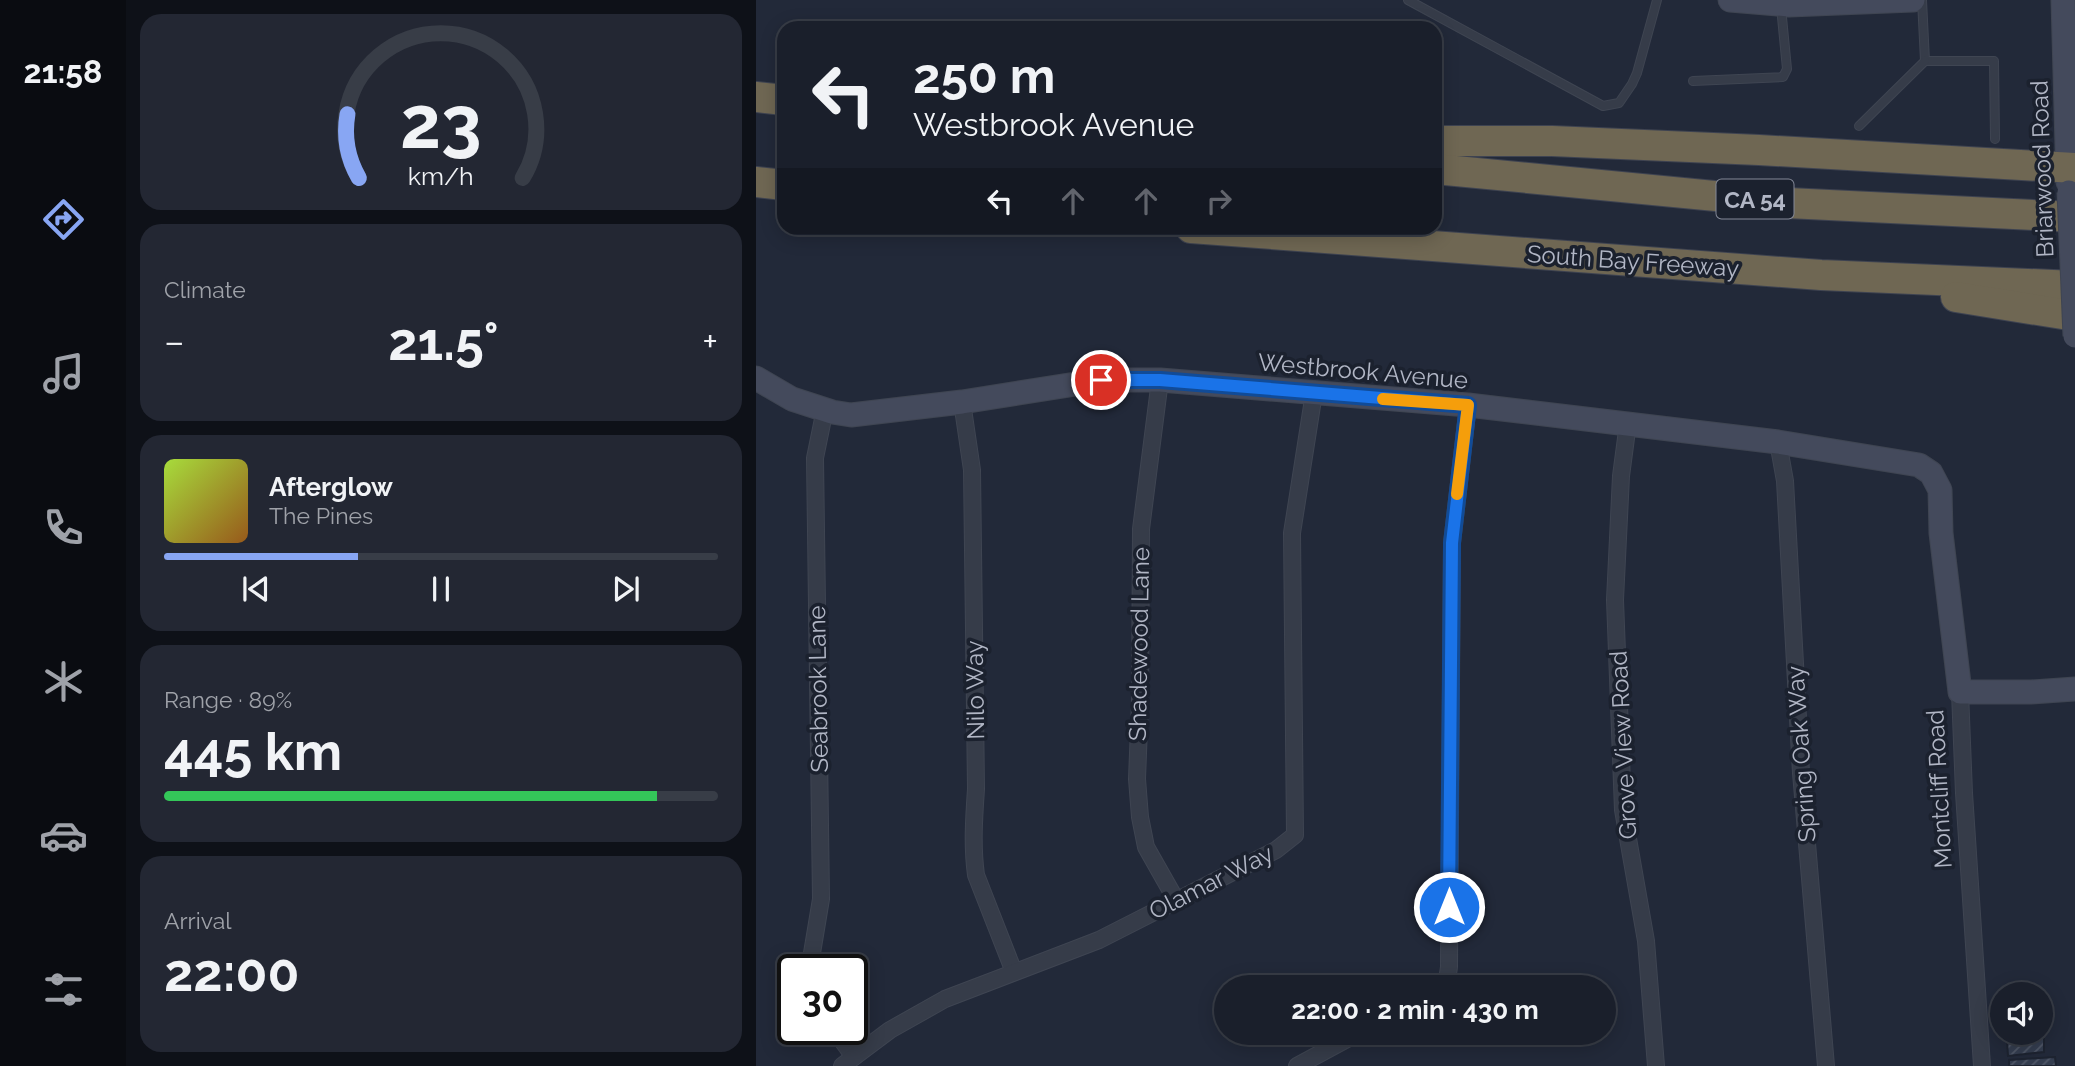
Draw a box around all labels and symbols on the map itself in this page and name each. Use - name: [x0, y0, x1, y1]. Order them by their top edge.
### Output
- street label: Briarwood Road: [2024, 80, 2060, 258]
- road number: CA 54: [1716, 180, 1794, 218]
- street label: South Bay Freeway: [1526, 239, 1740, 283]
- street label: Westbrook Avenue: [1257, 347, 1469, 395]
- pin: [1071, 350, 1131, 410]
- street label: Shadewood Lane: [1123, 547, 1155, 741]
- street label: Seabrook Lane: [802, 605, 834, 773]
- street label: Nilo Way: [960, 640, 990, 740]
- street label: Grove View Road: [1604, 650, 1642, 840]
- street label: Spring Oak Way: [1780, 665, 1822, 843]
- street label: Montcliff Road: [1920, 709, 1958, 869]
- street label: Olamar Way: [1144, 838, 1278, 926]
- position arrow: [1412, 870, 1486, 944]
- speed limit sign: 30: [777, 954, 868, 1045]

